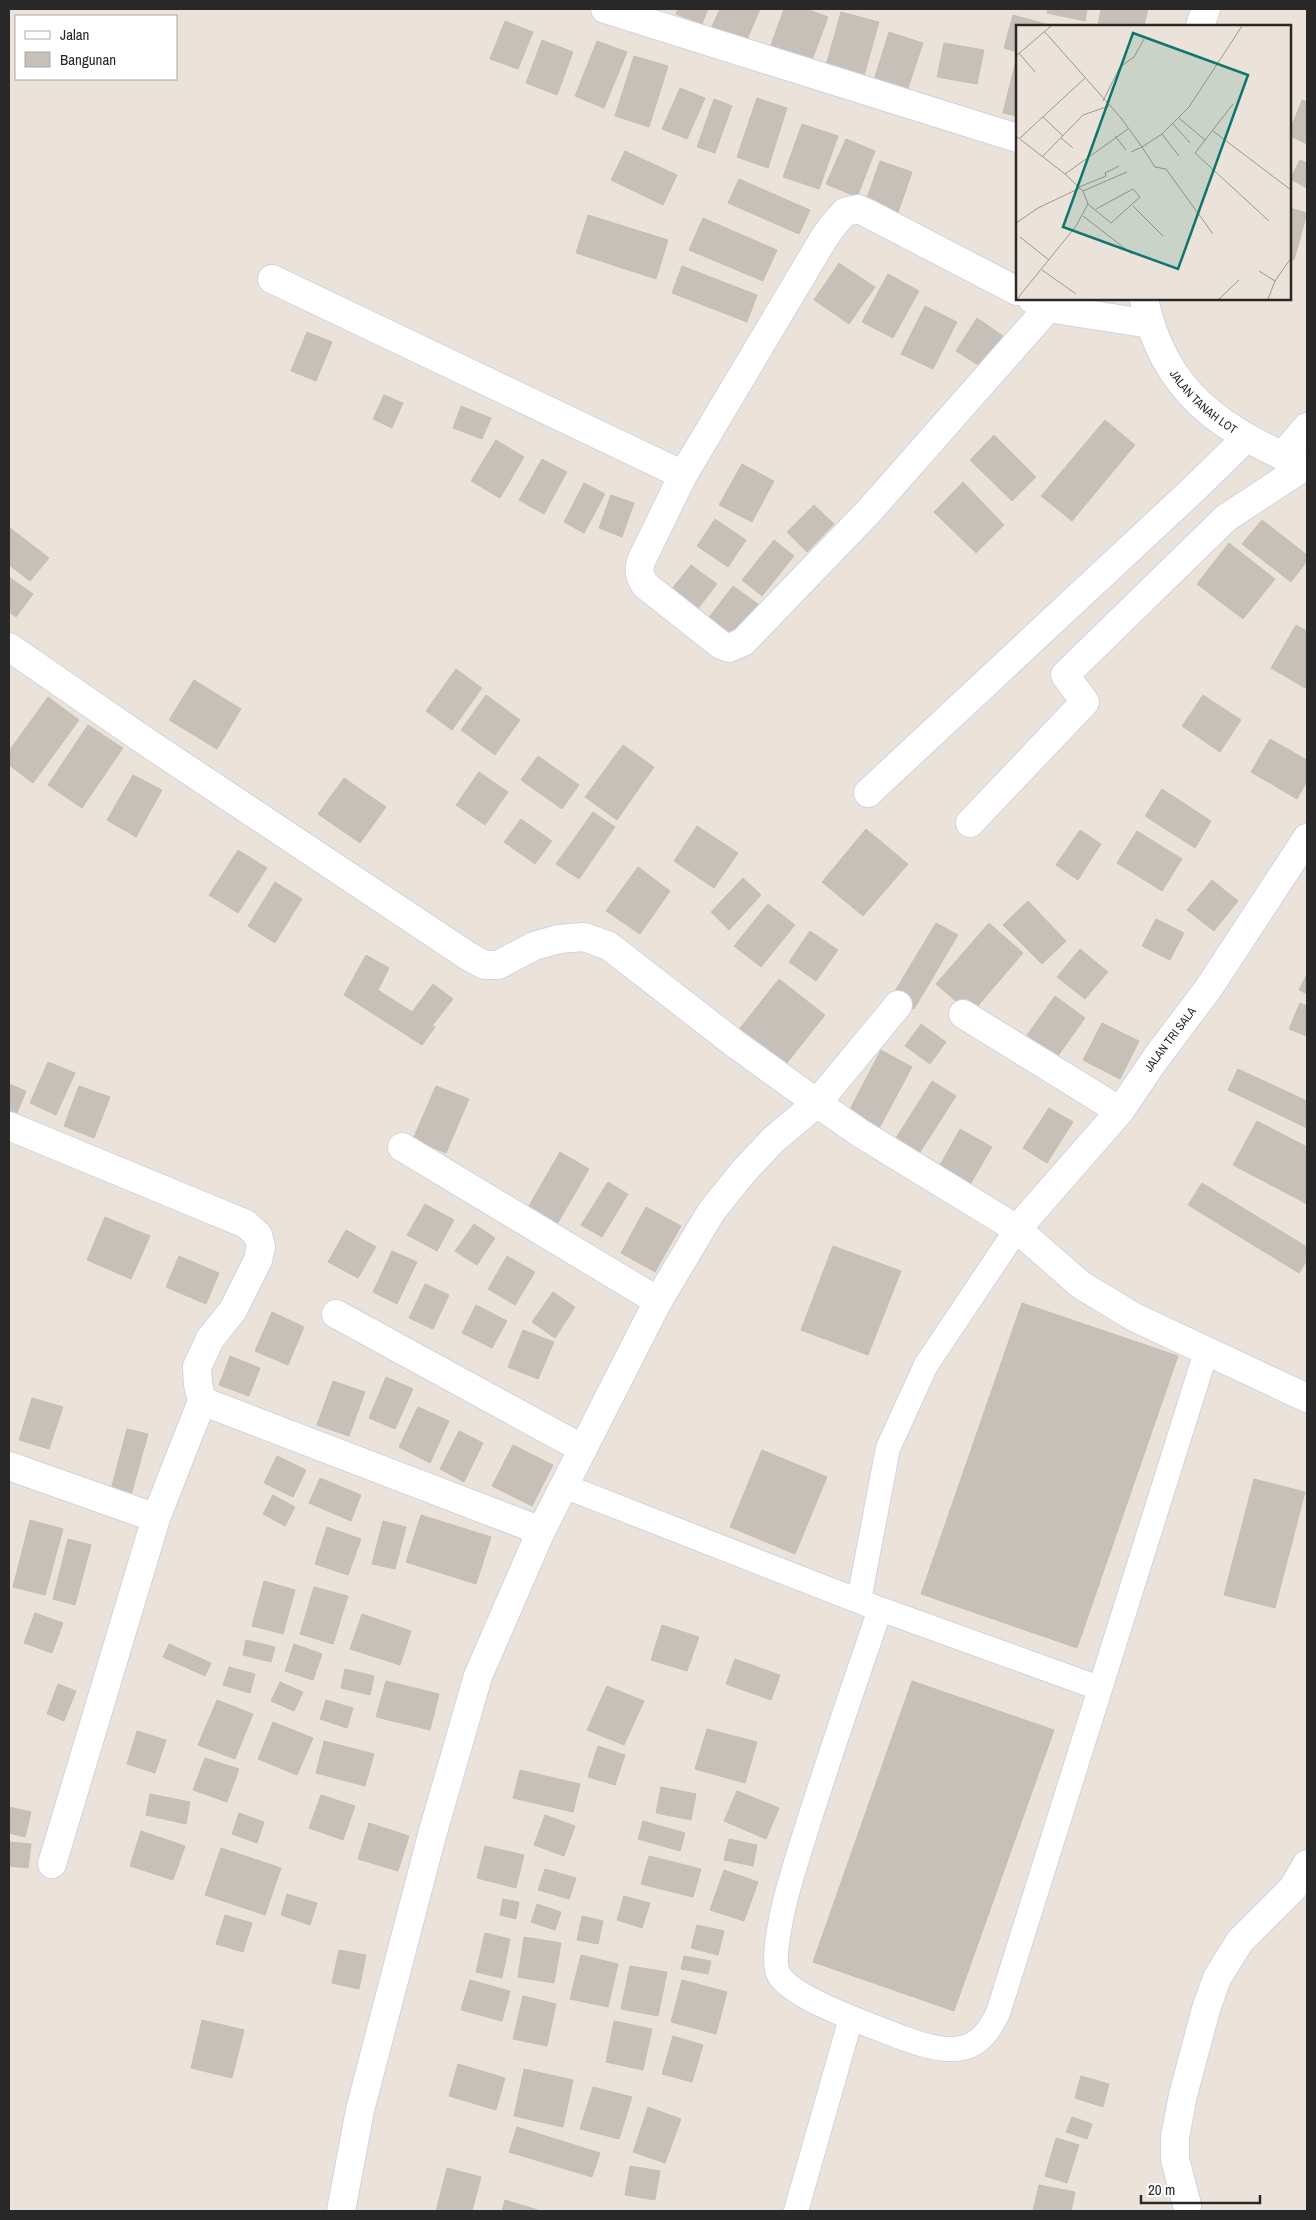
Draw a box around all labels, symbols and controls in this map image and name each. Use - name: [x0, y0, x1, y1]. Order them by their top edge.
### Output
- legend: [15, 15, 178, 80]
- text: Jalan: [60, 24, 89, 45]
- inset map: [1016, 25, 1291, 300]
- text: Bangunan: [60, 49, 116, 70]
- street label: JALAN TANAH LOT: [1166, 367, 1240, 438]
- street label: JALAN TRI SALA: [1141, 1003, 1200, 1075]
- scale bar: [1141, 2172, 1260, 2204]
- text: 20 m: [1148, 2179, 1175, 2200]

